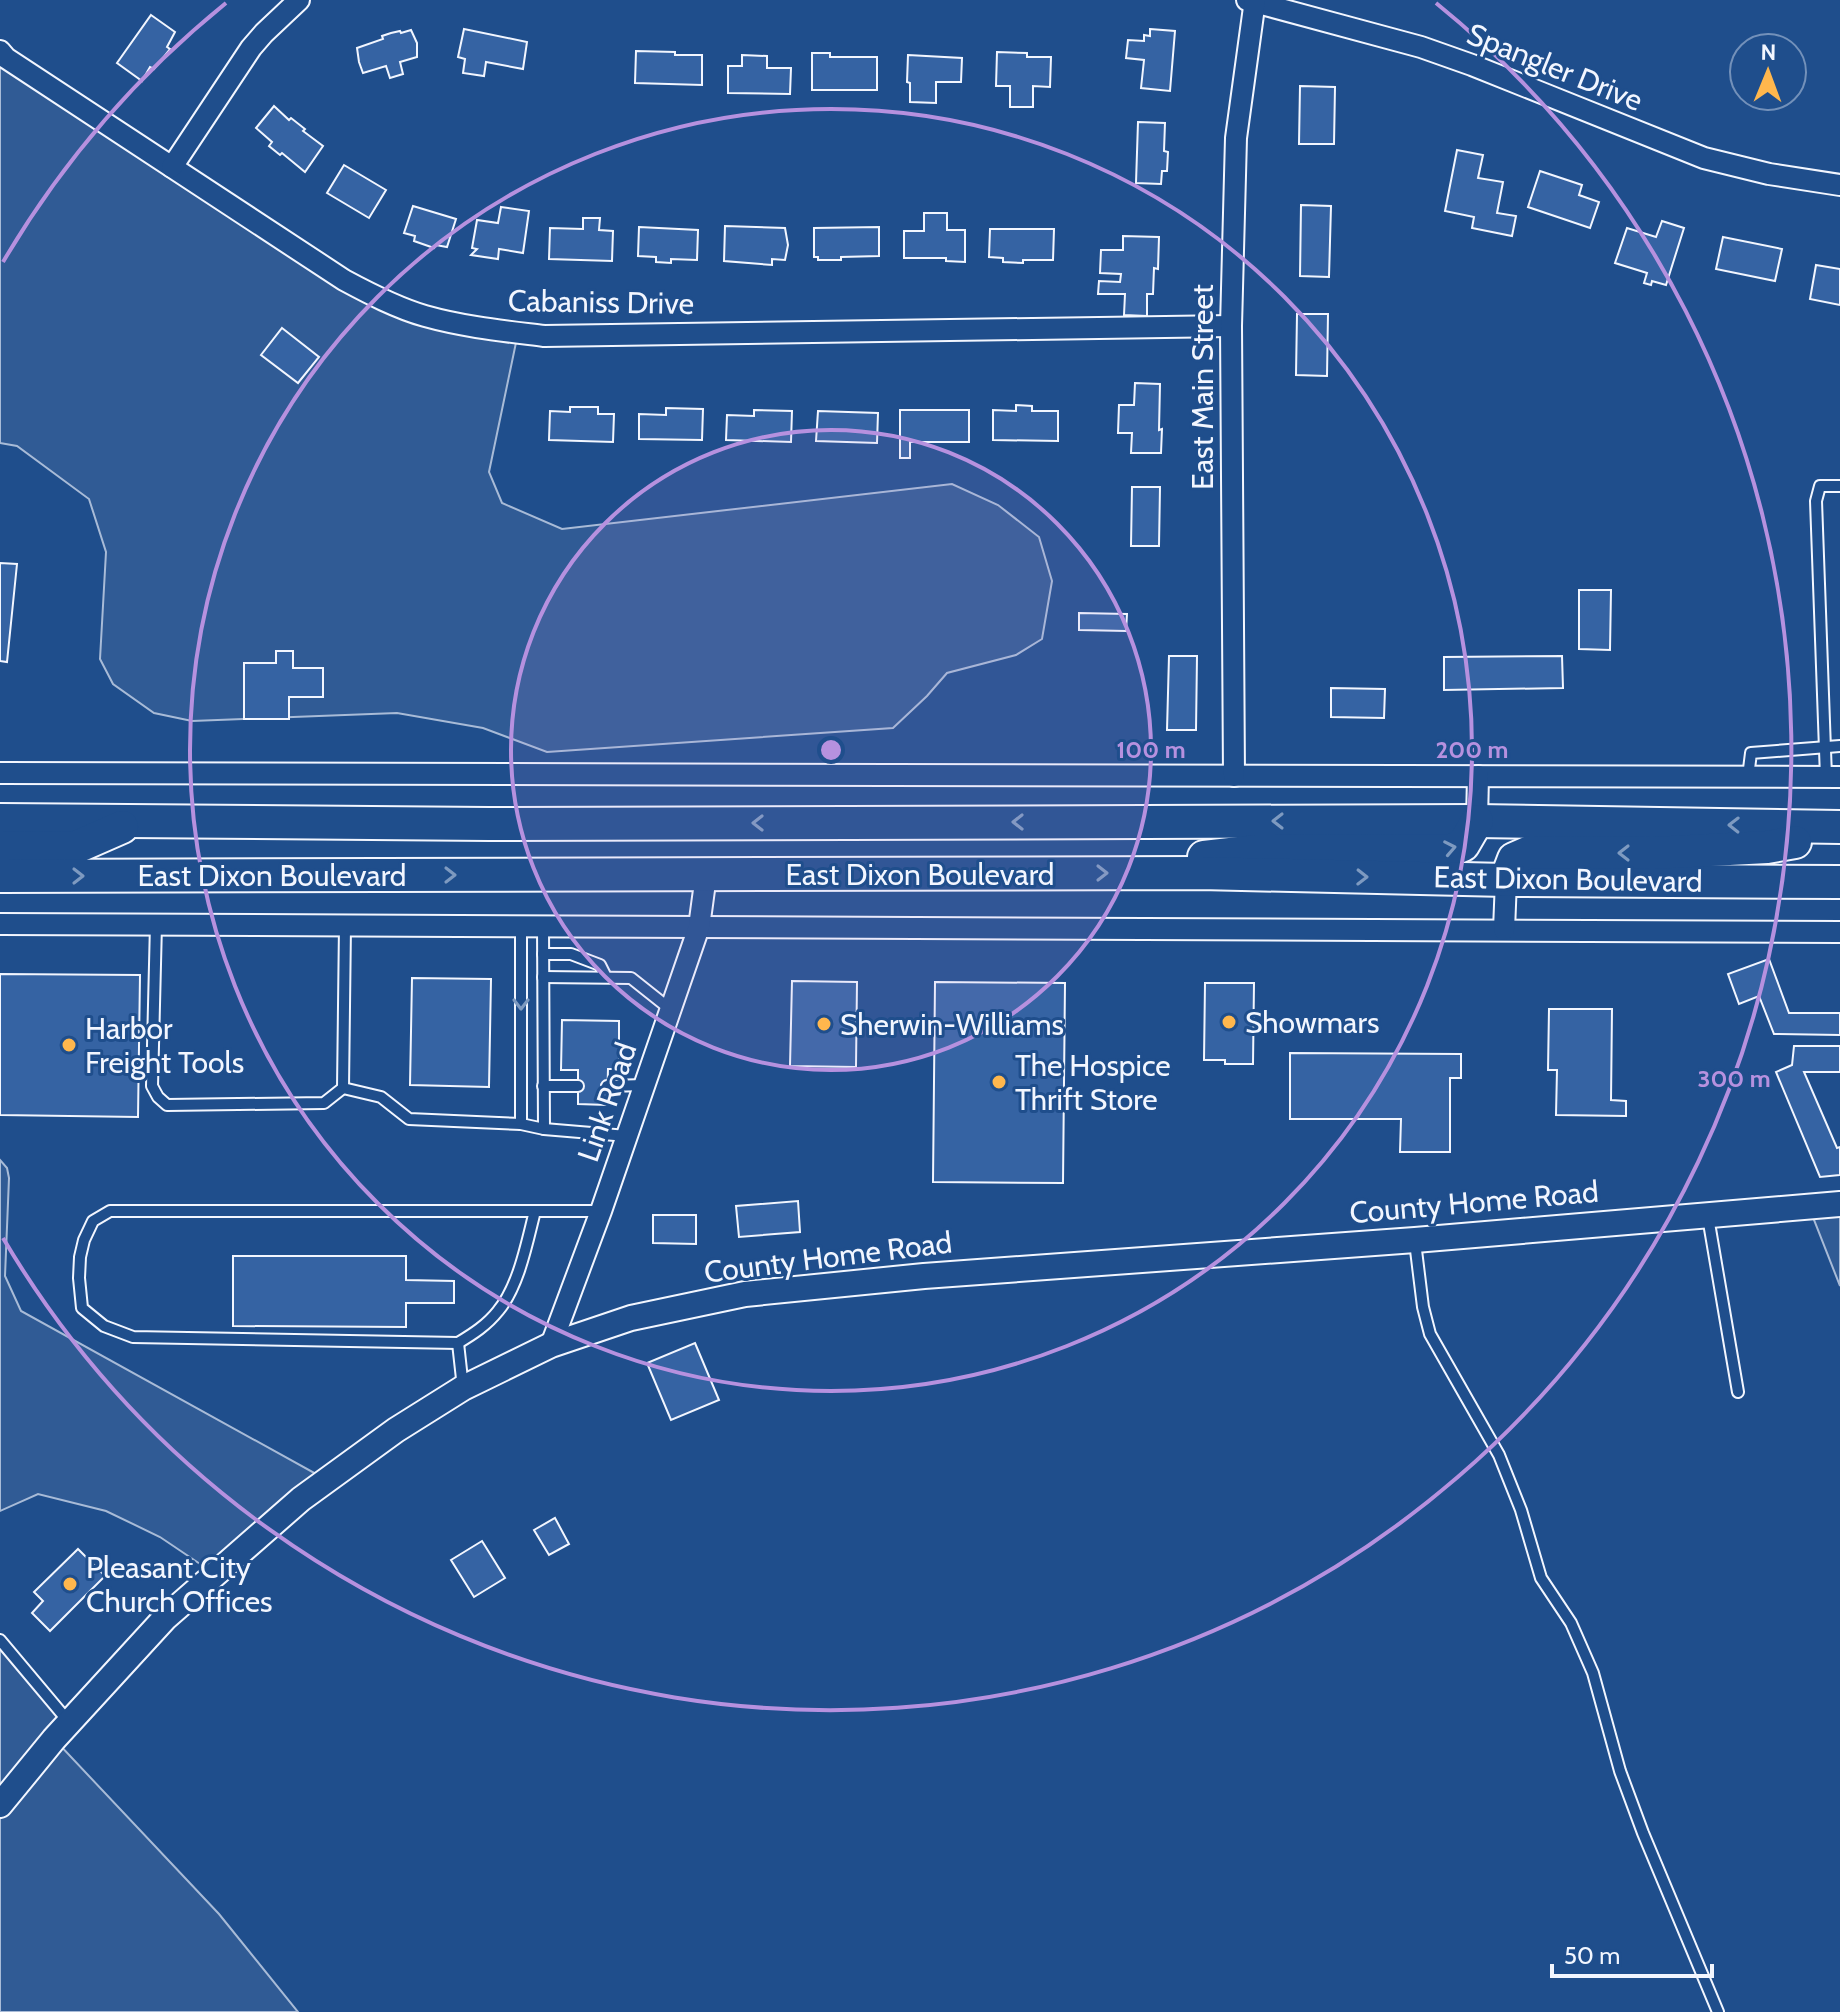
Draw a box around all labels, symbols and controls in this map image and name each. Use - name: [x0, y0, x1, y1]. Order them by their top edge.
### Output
- street label: Spangler Drive: [1462, 15, 1648, 119]
- north arrow: [1728, 32, 1808, 112]
- text: N: [1760, 39, 1776, 66]
- street label: Cabaniss Drive: [508, 282, 694, 322]
- street label: East Main Street: [1184, 284, 1221, 490]
- text: 100 m: [1116, 735, 1186, 764]
- text: 200 m: [1436, 735, 1508, 764]
- centre of rings: [817, 736, 845, 764]
- one-way arrow: [1011, 813, 1024, 831]
- one-way arrow: [1271, 813, 1284, 830]
- one-way arrow: [751, 814, 764, 832]
- one-way arrow: [1727, 817, 1740, 834]
- one-way arrow: [1444, 840, 1457, 857]
- one-way arrow: [1617, 844, 1630, 862]
- street label: East Dixon Boulevard: [786, 856, 1054, 893]
- street label: East Dixon Boulevard: [138, 857, 406, 894]
- street label: East Dixon Boulevard: [1433, 858, 1703, 900]
- one-way arrow: [1096, 864, 1109, 882]
- one-way arrow: [444, 866, 457, 884]
- one-way arrow: [72, 867, 85, 885]
- one-way arrow: [1356, 868, 1369, 885]
- one-way arrow: [512, 998, 530, 1011]
- place label: Showmars: [1245, 1004, 1379, 1041]
- place label: Sherwin-Williams: [840, 1006, 1064, 1043]
- place label: Harbor Freight Tools: [85, 1010, 244, 1081]
- marker: Showmars: [1220, 1013, 1238, 1031]
- marker: Sherwin-Williams: [815, 1015, 833, 1033]
- marker: Harbor Freight Tools: [60, 1036, 78, 1054]
- street label: Link Road: [569, 1038, 645, 1166]
- place label: The Hospice Thrift Store: [1015, 1047, 1171, 1118]
- text: 300 m: [1697, 1064, 1771, 1093]
- marker: The Hospice Thrift Store: [990, 1073, 1008, 1091]
- street label: County Home Road: [1348, 1173, 1600, 1231]
- street label: County Home Road: [702, 1223, 954, 1291]
- place label: Pleasant City Church Offices: [86, 1549, 273, 1620]
- marker: Pleasant City Church Offices: [61, 1575, 79, 1593]
- scale bar: [1552, 1928, 1712, 1978]
- text: 50 m: [1564, 1941, 1620, 1970]

